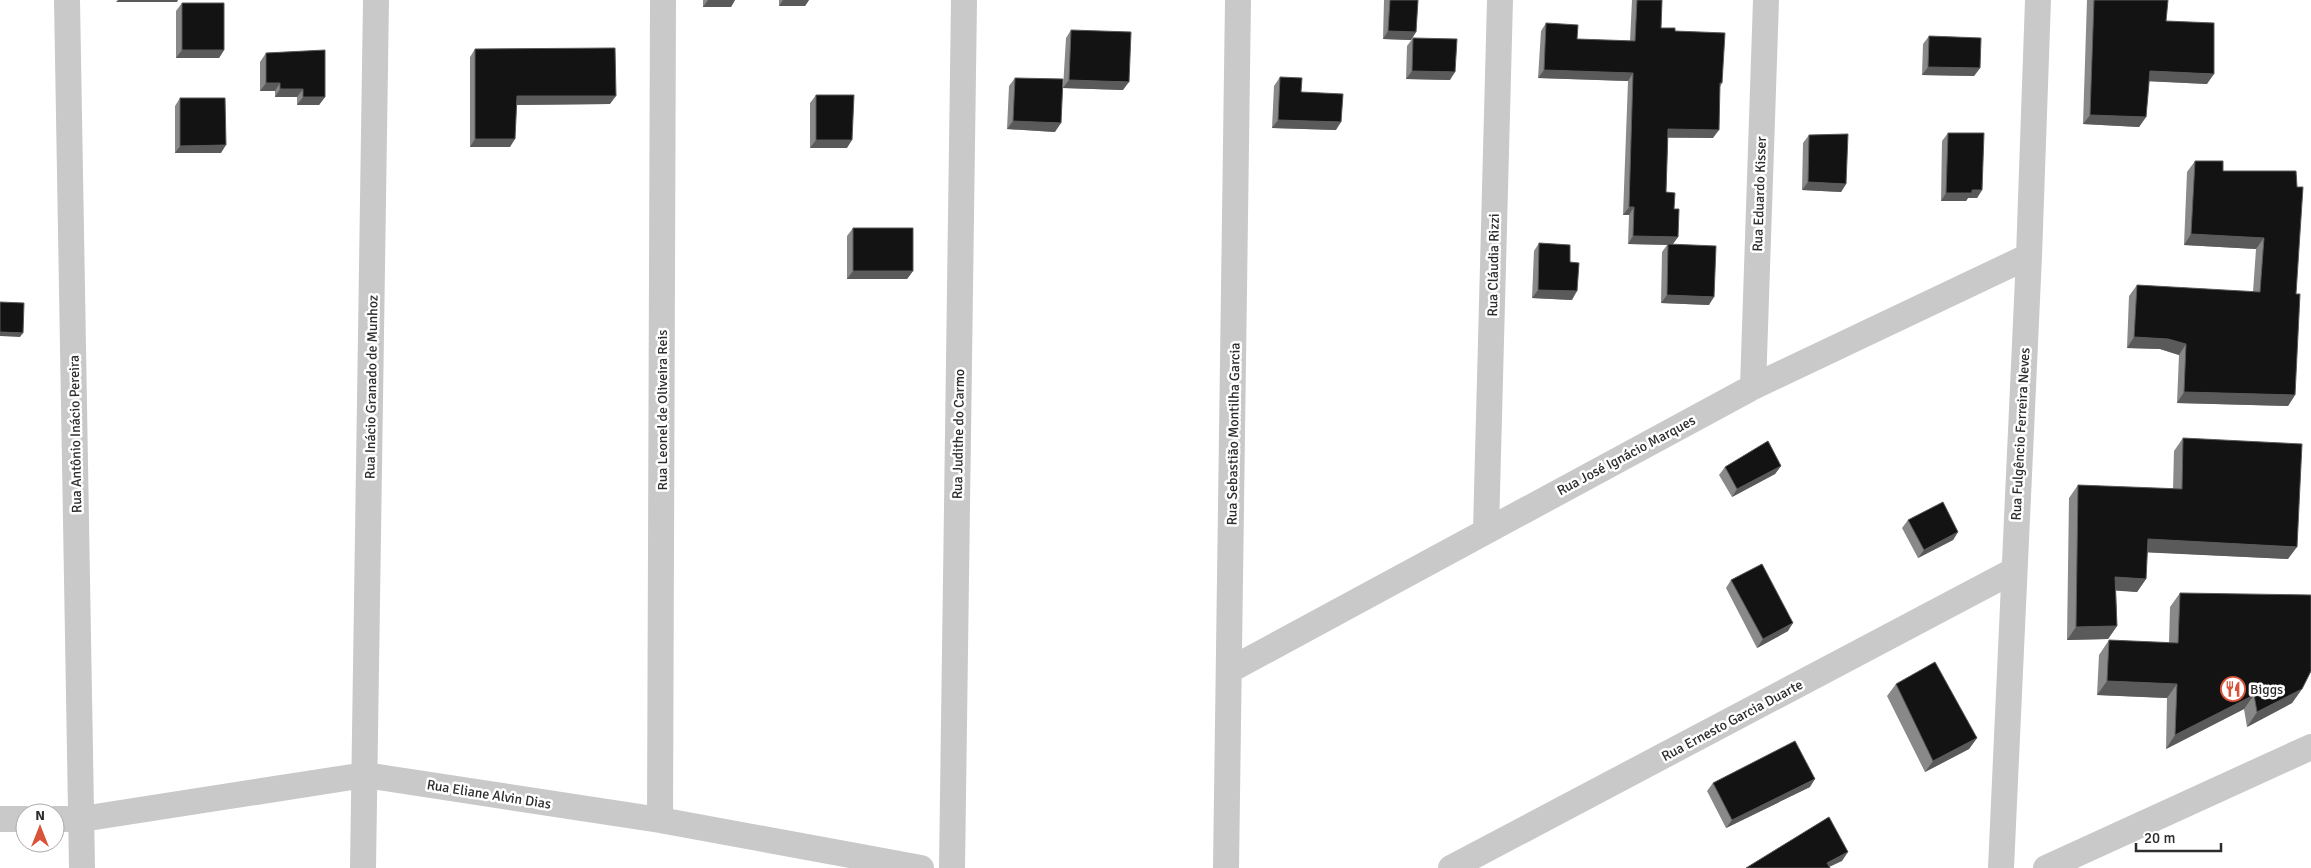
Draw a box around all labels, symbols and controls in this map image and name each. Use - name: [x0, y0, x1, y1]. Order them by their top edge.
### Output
- street label: Rua Eduardo Kisser: [1749, 135, 1770, 252]
- street label: Rua Cláudia Rizzi: [1484, 213, 1503, 317]
- street label: Rua Inácio Granado de Munhoz: [361, 295, 382, 479]
- street label: Rua Leonel de Oliveira Reis: [654, 330, 671, 490]
- street label: Rua Sebastião Montilha Garcia: [1223, 342, 1244, 526]
- street label: Rua Fulgêncio Ferreira Neves: [2007, 347, 2034, 521]
- street label: Rua Antônio Inácio Pereira: [66, 355, 85, 513]
- street label: Rua Judithe do Carmo: [949, 369, 968, 499]
- street label: Rua José Ignácio Marques: [1554, 412, 1698, 499]
- street label: Rua Ernesto Garcia Duarte: [1659, 676, 1806, 765]
- restaurant icon: Biggs: [2220, 676, 2246, 702]
- place label: Biggs: [2250, 681, 2283, 698]
- street label: Rua Eliane Alvin Dias: [426, 776, 552, 813]
- north arrow: [15, 803, 65, 853]
- text: N: [35, 807, 45, 824]
- scale bar: [2136, 820, 2221, 852]
- text: 20 m: [2144, 829, 2175, 847]

